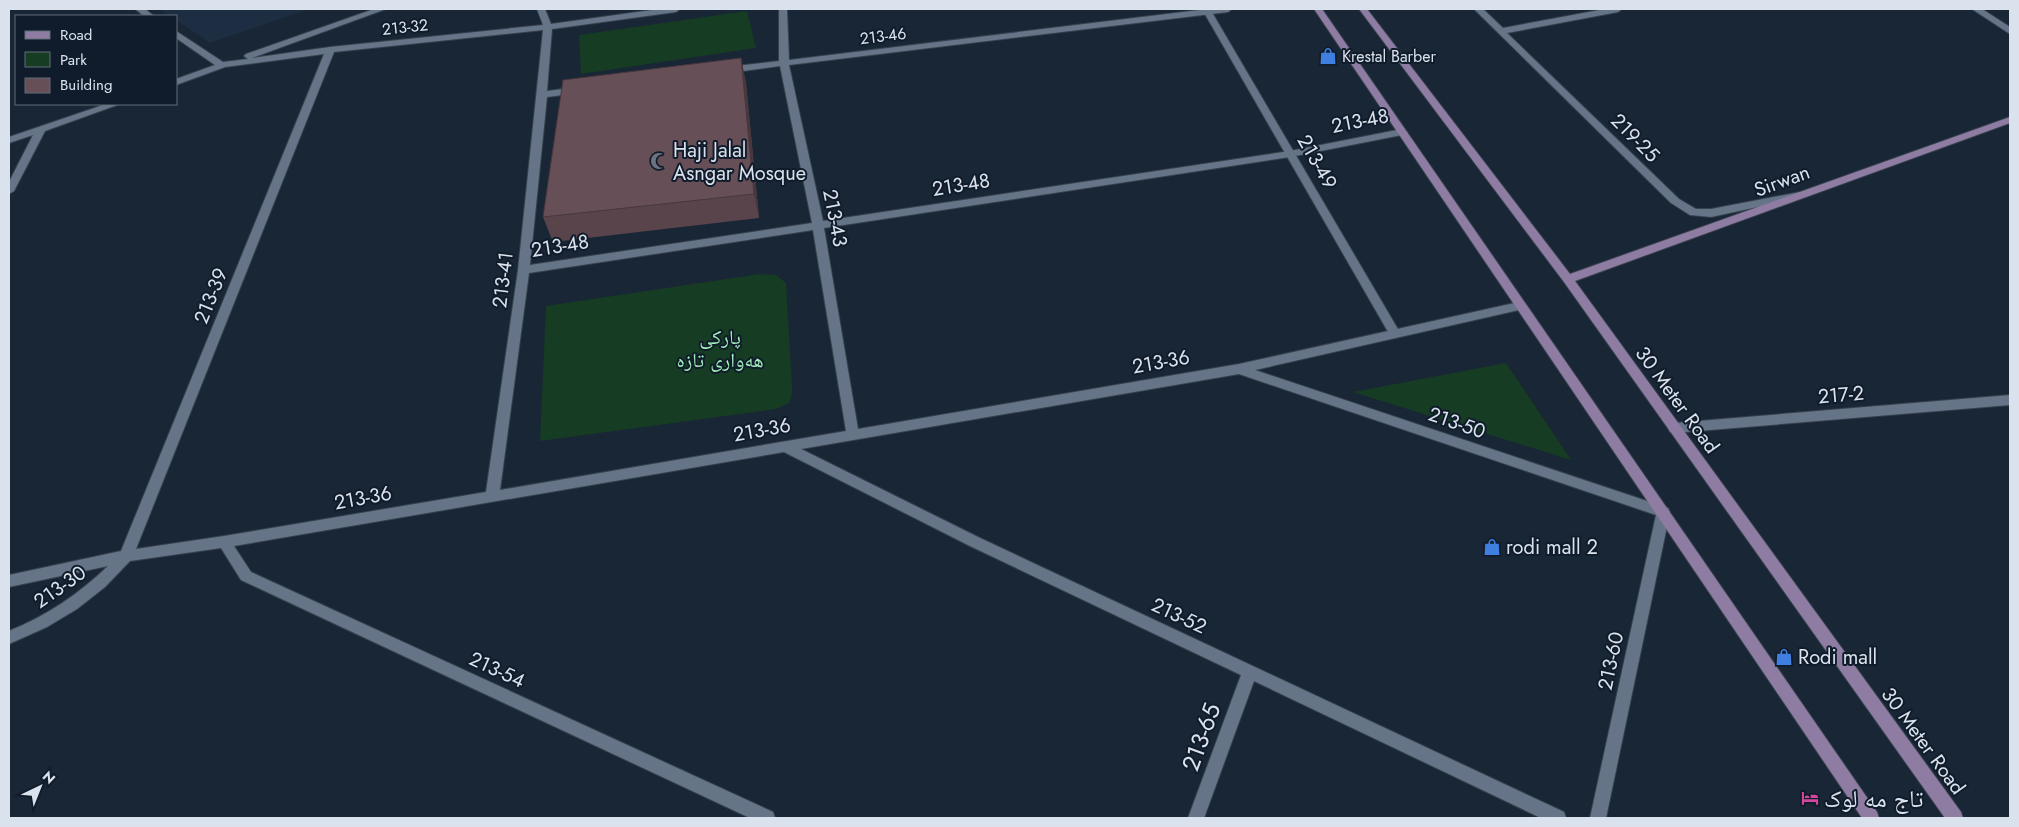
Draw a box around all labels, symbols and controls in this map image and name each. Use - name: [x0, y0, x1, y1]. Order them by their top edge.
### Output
- street label: 213-32: [381, 13, 429, 41]
- legend: [15, 15, 178, 105]
- street label: 213-46: [858, 22, 908, 50]
- text: Road: [60, 24, 92, 46]
- place label: Krestal Barber: [1342, 45, 1436, 68]
- shop icon: Krestal Barber: [1318, 46, 1338, 66]
- text: Park: [60, 49, 87, 71]
- text: Building: [60, 74, 112, 96]
- street label: 213-48: [1329, 101, 1391, 141]
- street label: 219-25: [1604, 107, 1666, 169]
- street label: 213-49: [1290, 129, 1344, 195]
- place label: Haji Jalal Asngar Mosque: [673, 136, 806, 188]
- mosque icon: Haji Jalal Asngar Mosque: [649, 151, 669, 171]
- street label: Sirwan: [1750, 158, 1814, 204]
- street label: 213-48: [930, 166, 992, 204]
- street label: 213-43: [815, 187, 855, 249]
- street label: 213-48: [529, 227, 591, 265]
- street label: 213-41: [485, 250, 521, 310]
- street label: 213-39: [187, 264, 235, 328]
- park label: پارکی هەواری تازە: [676, 323, 764, 375]
- street label: 30 Meter Road: [1628, 340, 1726, 460]
- street label: 213-36: [1130, 343, 1192, 381]
- street label: 217-2: [1817, 379, 1865, 411]
- street label: 213-50: [1424, 400, 1490, 446]
- street label: 213-36: [731, 411, 793, 449]
- street label: 213-36: [332, 479, 394, 517]
- place label: rodi mall 2: [1506, 533, 1598, 562]
- shop icon: rodi mall 2: [1482, 537, 1502, 557]
- street label: 213-30: [28, 558, 92, 616]
- street label: 213-52: [1147, 591, 1211, 641]
- street label: 213-60: [1591, 629, 1631, 693]
- place label: Rodi mall: [1798, 643, 1877, 672]
- street label: 213-54: [464, 645, 530, 696]
- shop icon: Rodi mall: [1774, 647, 1794, 667]
- street label: 30 Meter Road: [1874, 681, 1972, 801]
- street label: 213-65: [1173, 698, 1229, 776]
- north arrow: [15, 762, 65, 812]
- text: N: [38, 766, 60, 789]
- place label: تاج مه لوک: [1824, 781, 1923, 816]
- hotel icon: تاج مه لوک: [1800, 788, 1820, 808]

